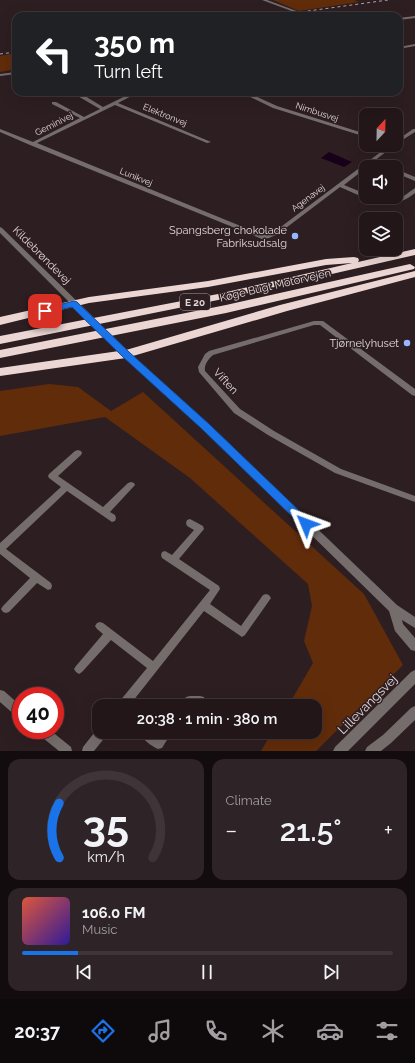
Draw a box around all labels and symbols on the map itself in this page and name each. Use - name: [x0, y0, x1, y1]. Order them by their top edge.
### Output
- street label: Nimbusvej: [294, 100, 340, 124]
- street label: Elektronvej: [142, 102, 188, 128]
- north arrow: [359, 108, 403, 152]
- street label: Geminivej: [33, 110, 75, 138]
- street label: Lunikvej: [118, 166, 154, 188]
- street label: Agenavej: [290, 182, 326, 214]
- street label: Kildebrøndevej: [10, 224, 73, 287]
- place label: Spangsberg chokolade Fabriksudsalg: [169, 224, 288, 250]
- marker: Spangsberg chokolade Fabriksudsalg: [290, 231, 300, 241]
- street label: Køge Bugt Motorvejen: [218, 266, 332, 305]
- pin: [28, 294, 62, 328]
- road number: E 20: [180, 294, 210, 310]
- place label: Tjørnelyhuset: [329, 337, 399, 350]
- marker: Tjørnelyhuset: [402, 338, 412, 348]
- street label: Viften: [211, 366, 241, 397]
- position arrow: [285, 503, 327, 545]
- street label: Lillevangsvej: [335, 672, 400, 737]
- speed limit sign: 40: [12, 687, 64, 739]

